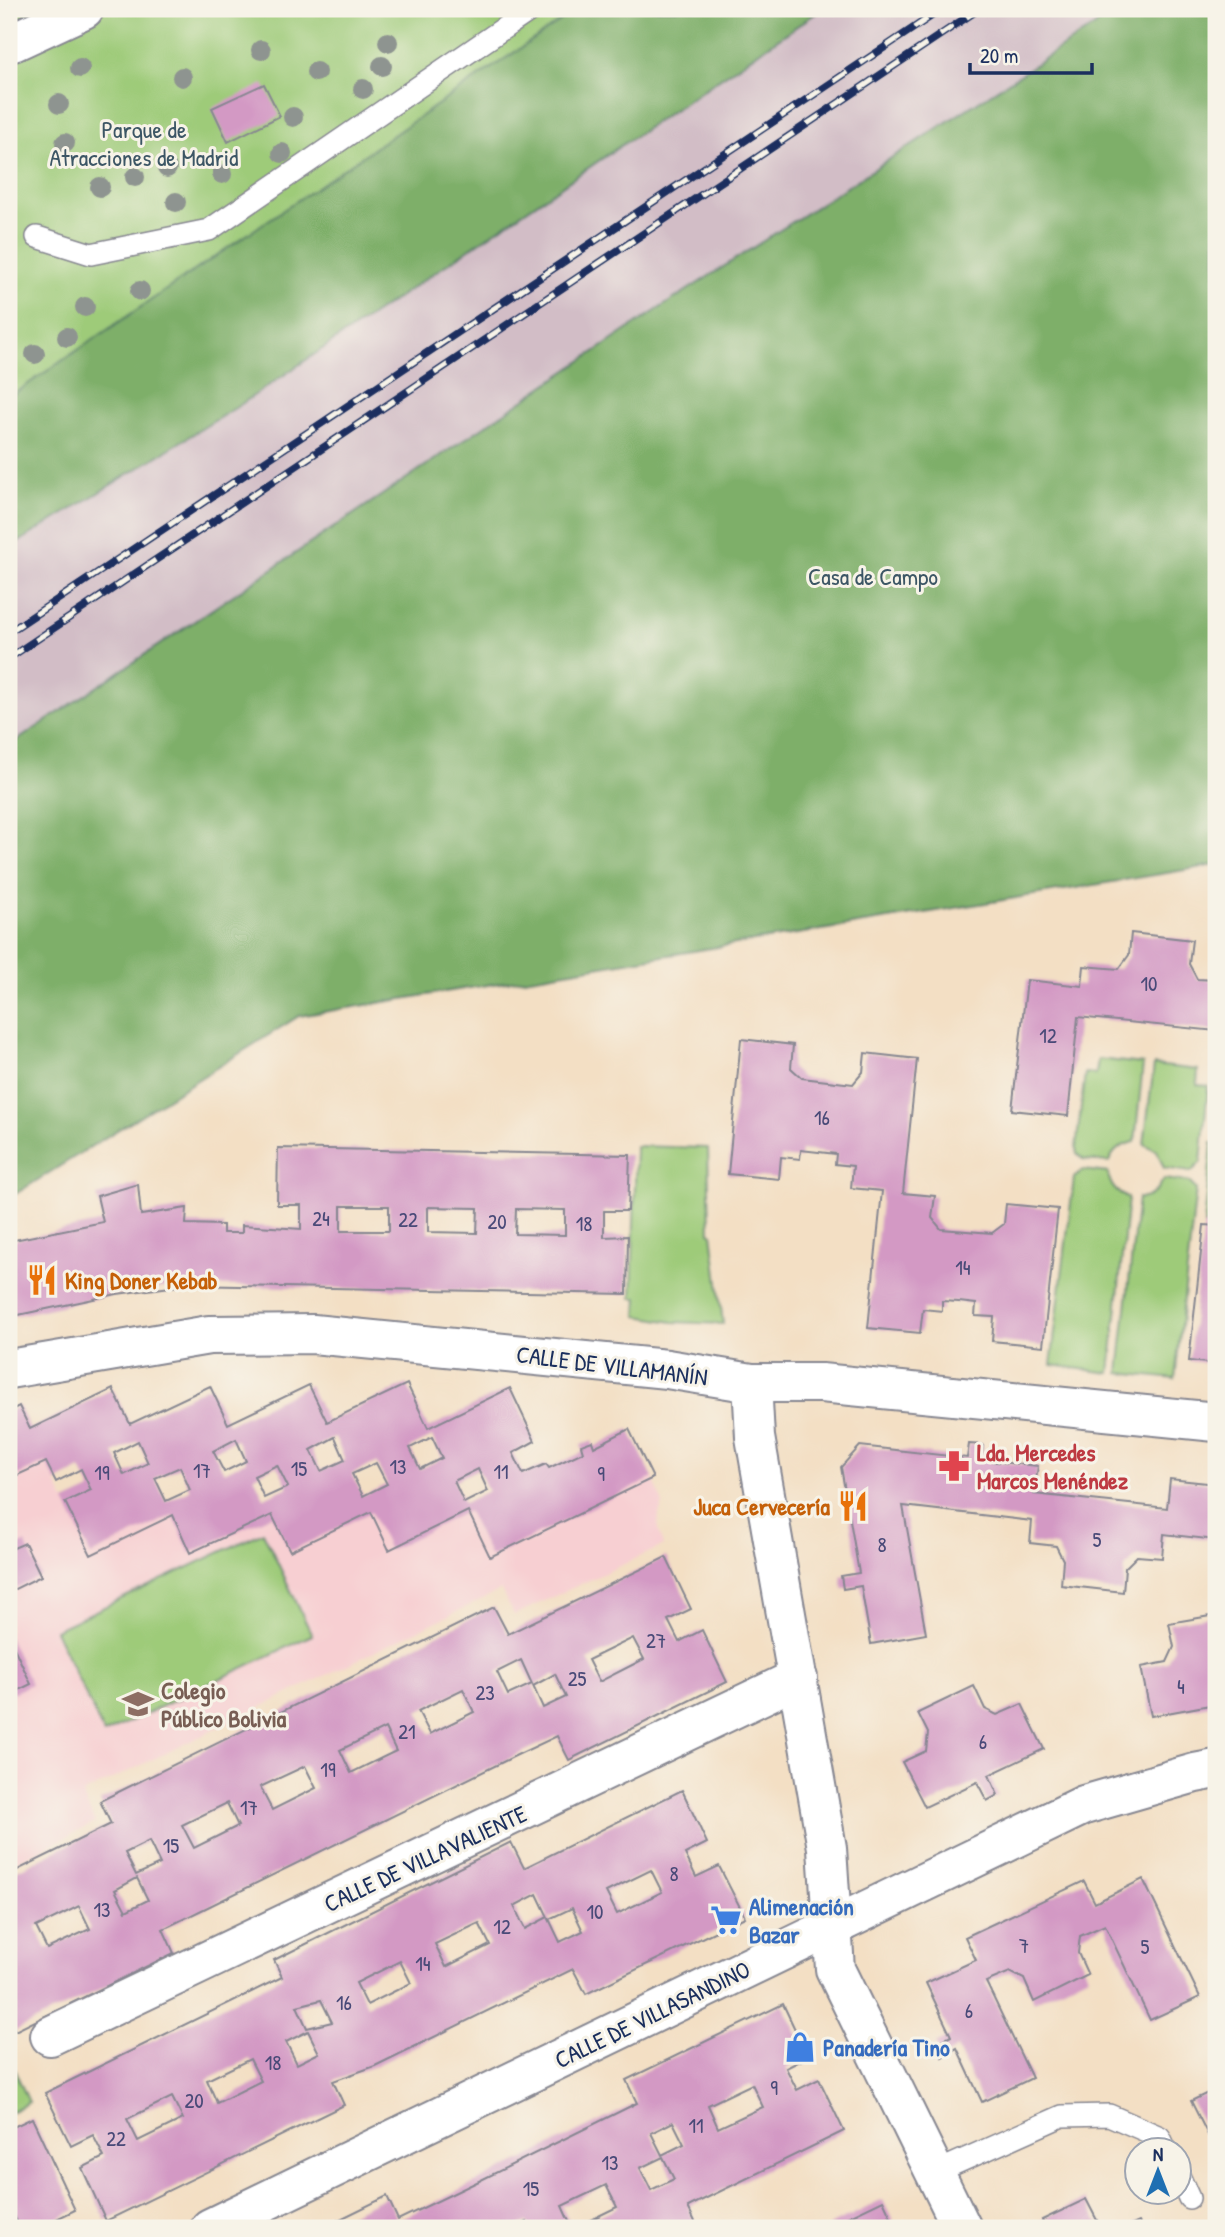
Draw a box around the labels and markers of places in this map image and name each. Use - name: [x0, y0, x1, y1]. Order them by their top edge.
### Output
- restaurant icon: King Doner Kebab: [25, 1263, 59, 1297]
- place label: King Doner Kebab: [65, 1264, 218, 1297]
- place label: Lda. Mercedes Marcos Menéndez: [977, 1436, 1129, 1496]
- pharmacy icon: Lda. Mercedes Marcos Menéndez: [937, 1449, 971, 1483]
- restaurant icon: Juca Cervecería: [836, 1489, 870, 1523]
- place label: Juca Cervecería: [693, 1490, 831, 1522]
- place label: Colegio Público Bolivia: [161, 1674, 287, 1734]
- school or university icon: Colegio Público Bolivia: [121, 1687, 155, 1721]
- place label: Alimenación Bazar: [749, 1890, 854, 1950]
- supermarket icon: Alimenación Bazar: [709, 1903, 743, 1937]
- shop icon: Panadería Tino: [783, 2030, 817, 2064]
- place label: Panadería Tino: [823, 2031, 950, 2063]

